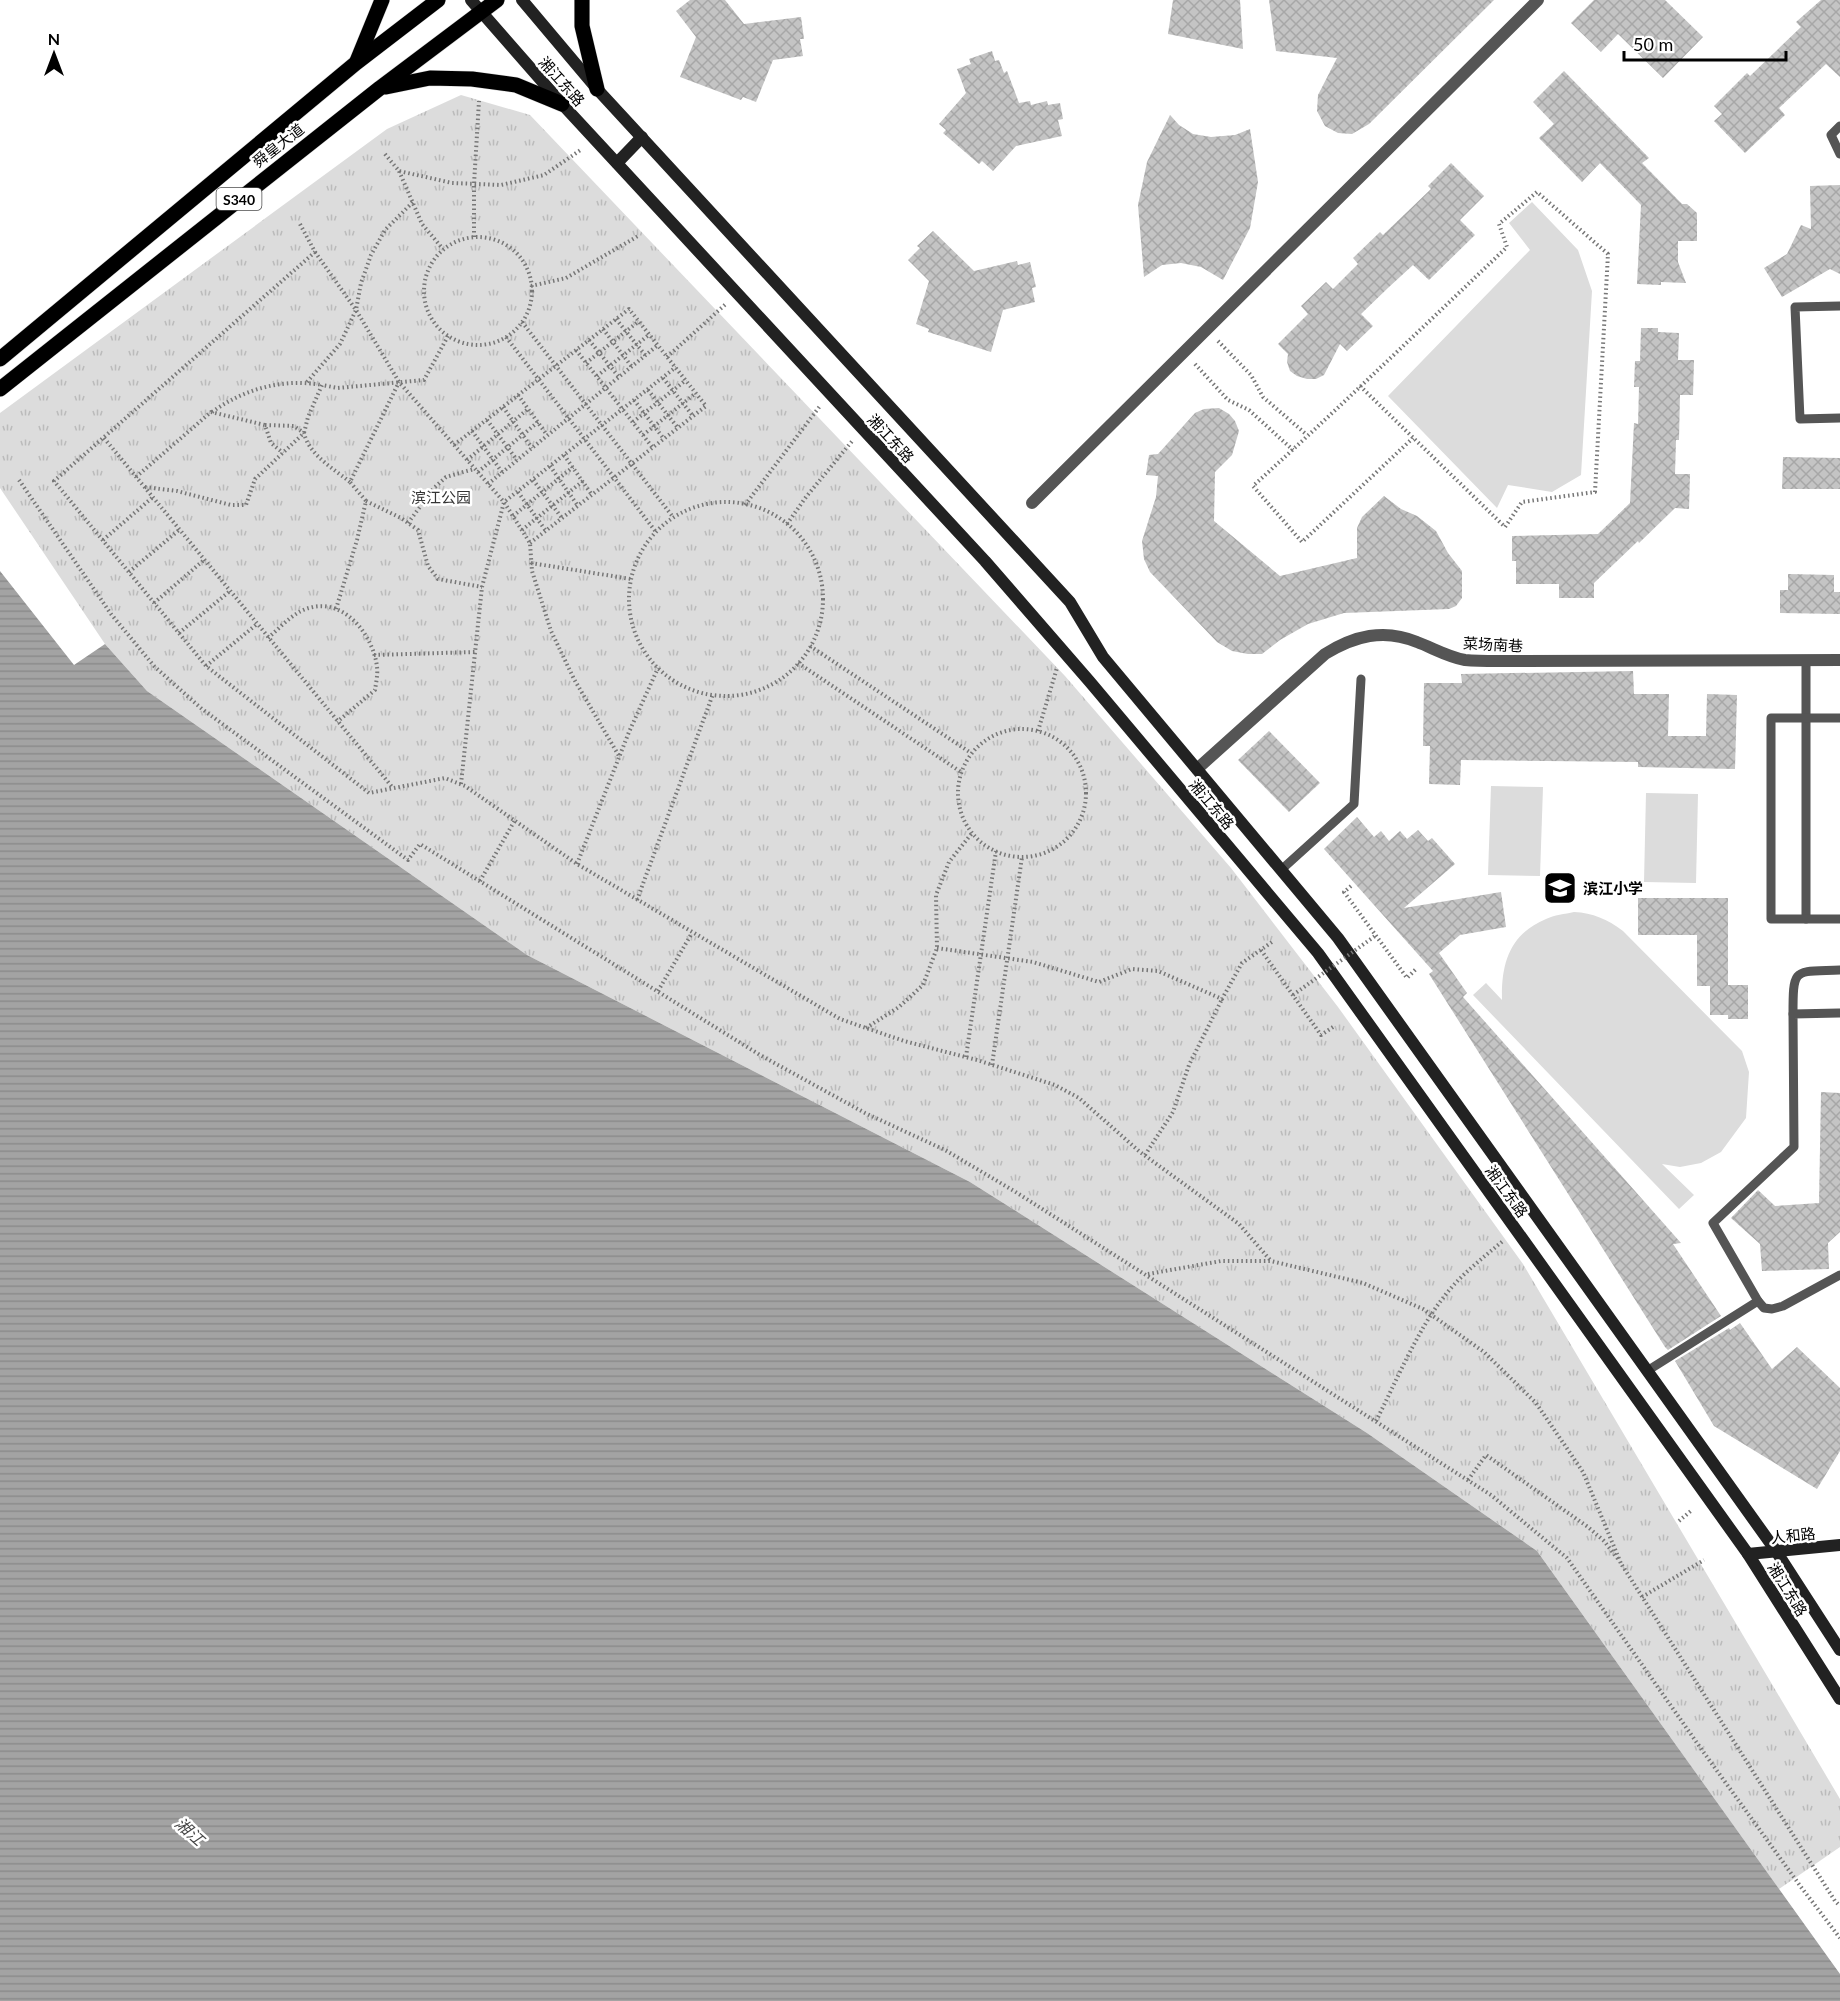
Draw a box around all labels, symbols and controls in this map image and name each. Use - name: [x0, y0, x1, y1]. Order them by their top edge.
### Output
- north arrow: [24, 24, 84, 84]
- scale bar: [1624, 24, 1786, 62]
- text: N: [48, 29, 60, 48]
- text: 50 m: [1633, 33, 1673, 55]
- street label: 湘江东路: [535, 53, 589, 109]
- street label: 舜皇大道: [249, 119, 307, 171]
- road number: S340: [216, 188, 262, 210]
- street label: 湘江东路: [864, 410, 918, 466]
- park label: 滨江公园: [411, 488, 471, 506]
- street label: 菜场南巷: [1463, 633, 1523, 655]
- street label: 湘江东路: [1186, 775, 1238, 833]
- school or university icon: 滨江小学: [1542, 870, 1578, 906]
- place label: 滨江小学: [1583, 879, 1643, 897]
- street label: 湘江东路: [1482, 1161, 1532, 1221]
- street label: 人和路: [1770, 1524, 1816, 1546]
- street label: 湘江东路: [1764, 1559, 1812, 1619]
- water label: 湘江: [172, 1813, 210, 1850]

